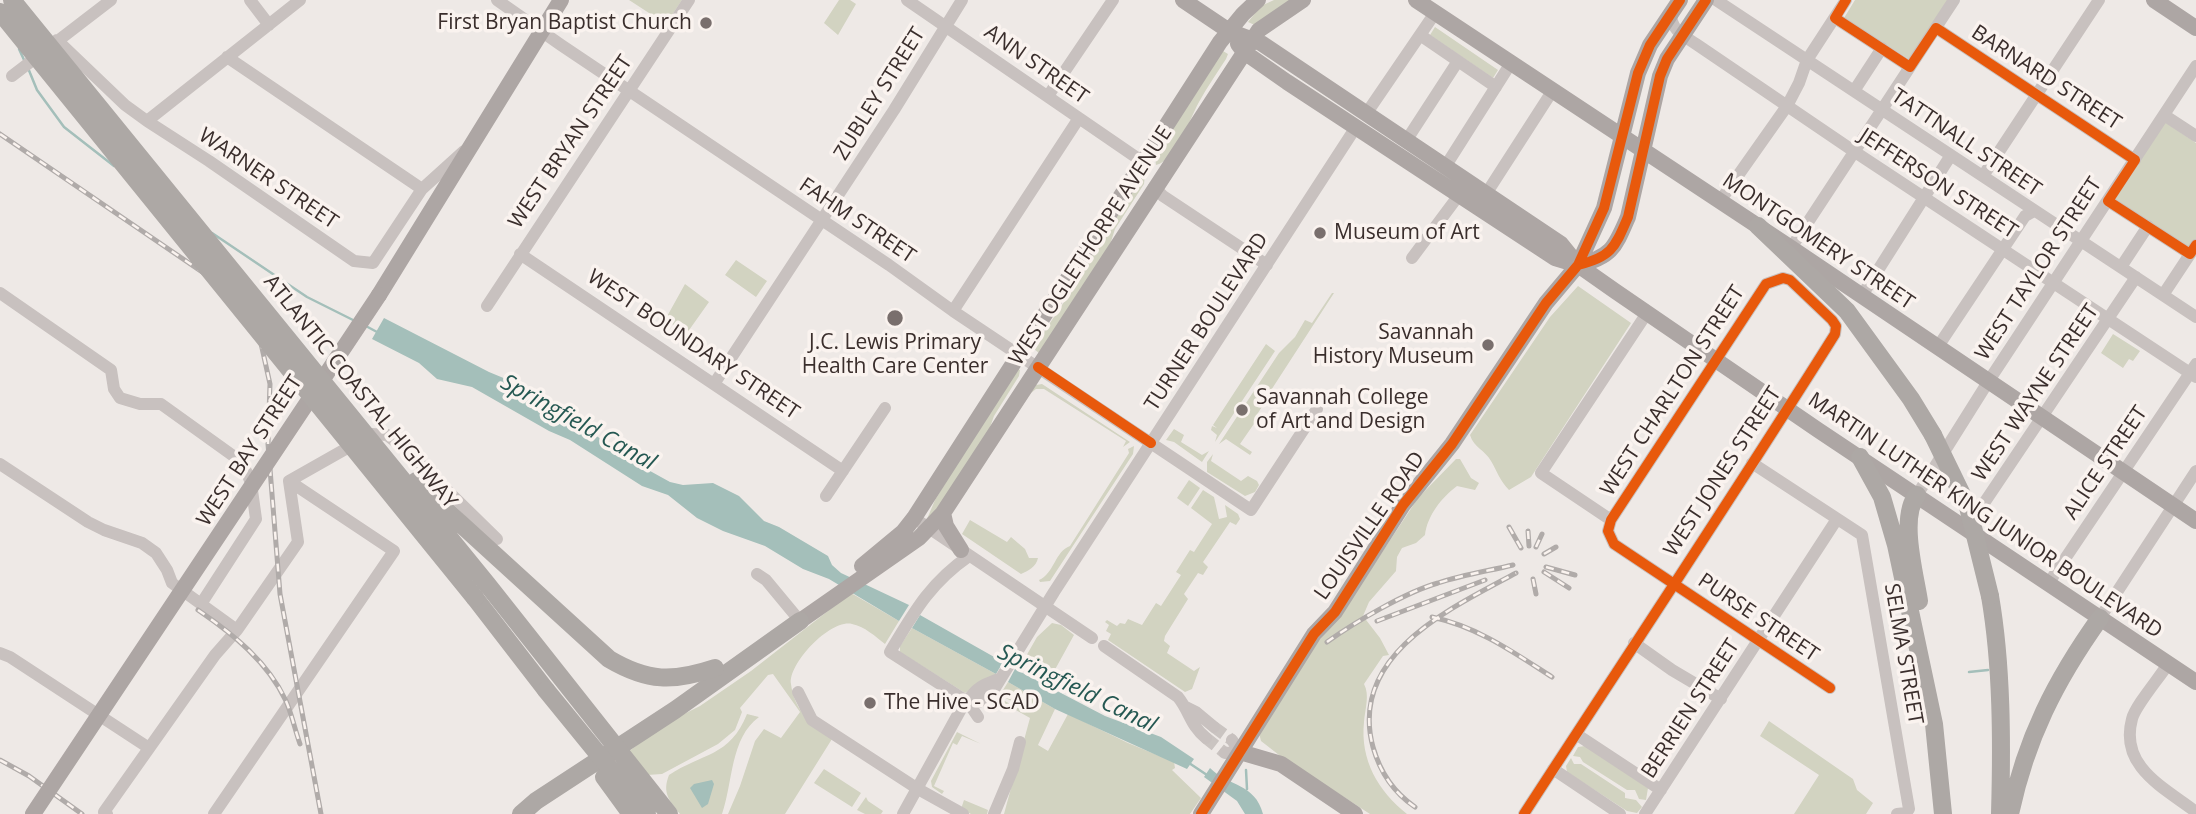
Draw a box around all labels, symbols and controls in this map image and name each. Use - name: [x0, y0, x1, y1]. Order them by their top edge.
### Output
- place label: First Bryan Baptist Church: [437, 10, 692, 36]
- marker: First Bryan Baptist Church: [698, 15, 714, 31]
- street label: ANN STREET: [979, 20, 1093, 110]
- street label: BARNARD STREET: [1966, 20, 2126, 136]
- street label: ZUBLEY STREET: [829, 23, 931, 165]
- street label: WEST BRYAN STREET: [504, 51, 638, 233]
- street label: TATTNALL STREET: [1886, 84, 2046, 202]
- street label: WEST OGLETHORPE AVENUE: [1004, 122, 1178, 370]
- street label: WARNER STREET: [194, 123, 342, 235]
- street label: JEFFERSON STREET: [1854, 123, 2022, 245]
- street label: MONTGOMERY STREET: [1717, 168, 1919, 316]
- street label: FAHM STREET: [794, 173, 920, 269]
- street label: WEST TAYLOR STREET: [1970, 173, 2108, 365]
- place label: Museum of Art: [1334, 220, 1480, 246]
- marker: Museum of Art: [1312, 225, 1328, 241]
- street label: TURNER BOULEVARD: [1140, 228, 1274, 416]
- street label: WEST BOUNDARY STREET: [582, 265, 804, 425]
- street label: ATLANTIC COASTAL HIGHWAY: [258, 270, 462, 514]
- street label: WEST CHARLTON STREET: [1596, 281, 1750, 501]
- street label: WEST WAYNE STREET: [1967, 300, 2105, 486]
- marker: J.C. Lewis Primary Health Care Center: [885, 308, 905, 328]
- place label: Savannah History Museum: [1313, 320, 1474, 370]
- place label: J.C. Lewis Primary Health Care Center: [802, 330, 988, 380]
- marker: Savannah History Museum: [1480, 337, 1496, 353]
- water label: Springfield Canal: [496, 369, 660, 477]
- street label: WEST BAY STREET: [192, 371, 308, 531]
- street label: WEST JONES STREET: [1659, 383, 1787, 561]
- place label: Savannah College of Art and Design: [1256, 385, 1429, 435]
- street label: MARTIN LUTHER KING JUNIOR BOULEVARD: [1803, 388, 2167, 644]
- street label: ALICE STREET: [2059, 401, 2153, 525]
- marker: Savannah College of Art and Design: [1234, 402, 1250, 418]
- street label: LOUISVILLE ROAD: [1309, 447, 1431, 605]
- street label: PURSE STREET: [1693, 568, 1823, 668]
- street label: SELMA STREET: [1878, 582, 1928, 726]
- street label: BERRIEN STREET: [1637, 635, 1745, 783]
- water label: Springfield Canal: [993, 639, 1161, 739]
- place label: The Hive - SCAD: [884, 690, 1040, 716]
- marker: The Hive - SCAD: [862, 695, 878, 711]

